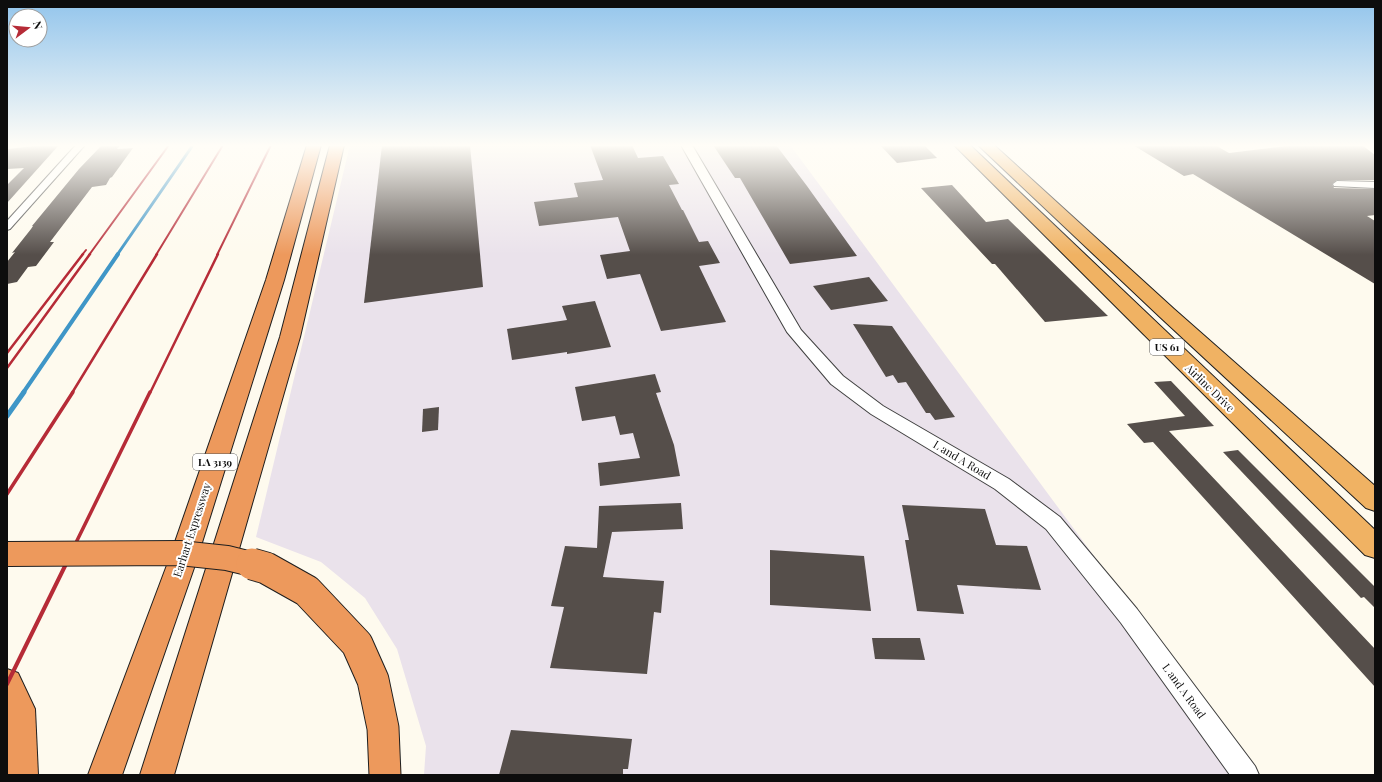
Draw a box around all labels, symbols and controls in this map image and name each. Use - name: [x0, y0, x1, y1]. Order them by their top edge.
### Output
- north arrow: [8, 8, 48, 48]
- text: N: [30, 19, 46, 31]
- road number: US 61: [1150, 339, 1184, 355]
- street label: Airline Drive: [1182, 360, 1239, 415]
- street label: L and A Road: [931, 436, 994, 483]
- road number: LA 3139: [193, 454, 237, 470]
- street label: Earhart Expressway: [169, 480, 214, 579]
- street label: L and A Road: [1159, 660, 1210, 722]

